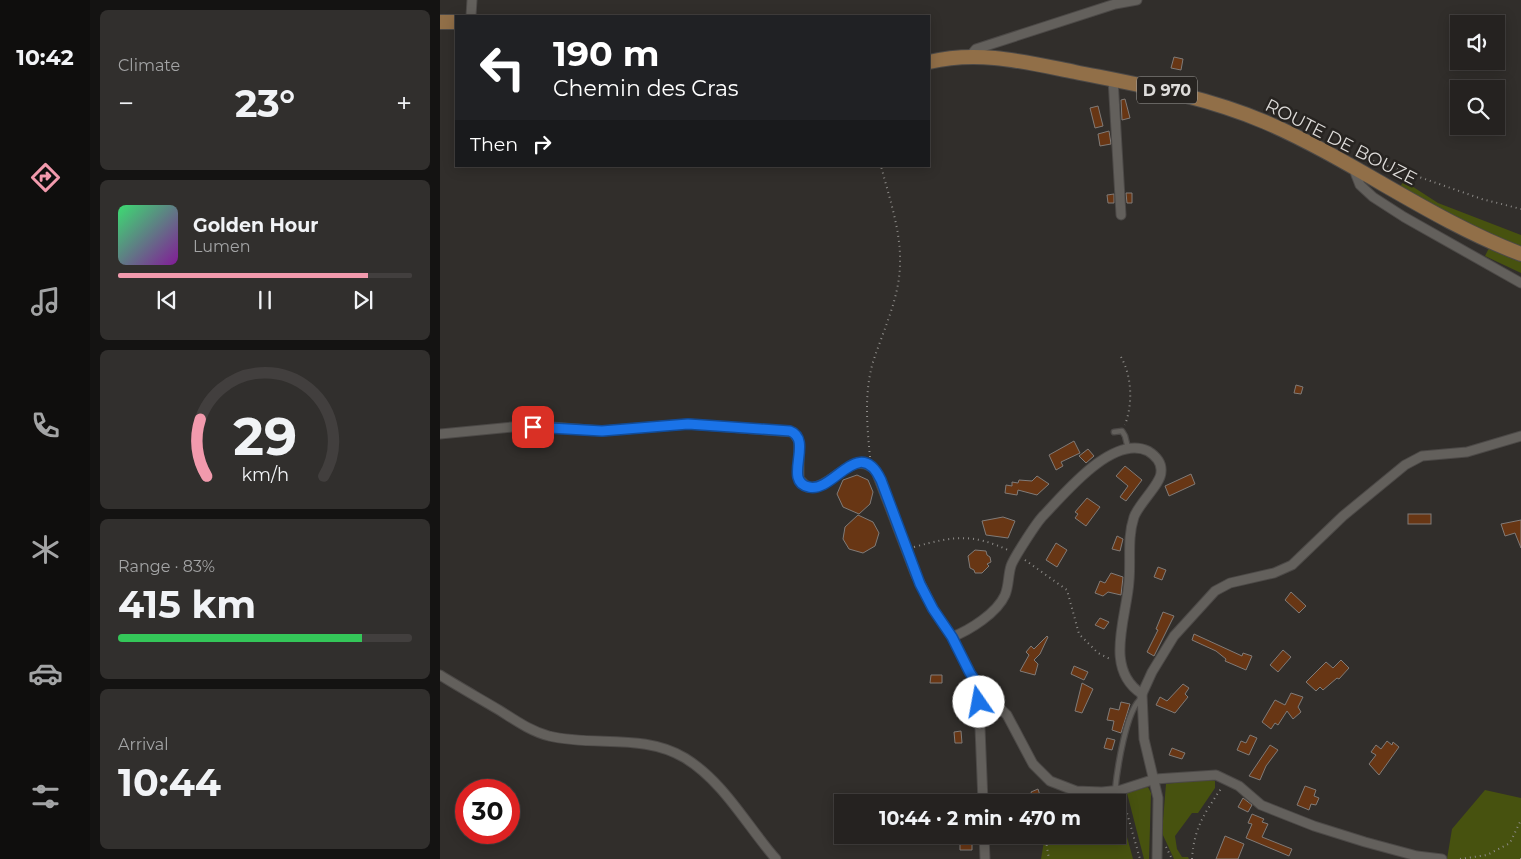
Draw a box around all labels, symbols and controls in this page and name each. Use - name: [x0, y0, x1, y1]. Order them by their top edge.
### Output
- map controls: [1450, 15, 1505, 135]
- button: sound: [1450, 15, 1505, 70]
- text: 190 m: [553, 32, 659, 75]
- icon: left: [470, 35, 535, 100]
- text: 10:42: [16, 44, 74, 71]
- text: Climate: [118, 56, 180, 75]
- text: Chemin des Cras: [553, 75, 739, 102]
- road number: D 970: [1137, 76, 1197, 104]
- text: 23°: [235, 80, 295, 127]
- button: search: [1450, 80, 1505, 135]
- text: −: [118, 86, 134, 120]
- text: +: [396, 86, 412, 120]
- street label: ROUTE DE BOUZE: [1261, 94, 1421, 190]
- icon: right: [528, 130, 556, 158]
- text: Then: [470, 133, 518, 156]
- icon: directions: [28, 160, 63, 195]
- text: Golden Hour: [193, 214, 319, 237]
- text: Lumen: [193, 237, 251, 256]
- icon: music: [28, 284, 63, 319]
- icon: previous: [153, 286, 181, 314]
- icon: pause: [251, 286, 279, 314]
- icon: next: [349, 286, 377, 314]
- text: 29: [233, 405, 297, 468]
- pin: [512, 406, 554, 448]
- icon: phone: [28, 408, 63, 443]
- icon: arrive: [519, 413, 547, 441]
- text: km/h: [241, 464, 289, 485]
- icon: climate: [28, 532, 63, 567]
- text: Range · 83%: [118, 557, 215, 576]
- text: 415 km: [118, 581, 256, 628]
- icon: car: [28, 656, 63, 691]
- position arrow: [952, 675, 1004, 727]
- text: Arrival: [118, 735, 168, 754]
- text: 10:44: [118, 759, 221, 806]
- icon: filters: [28, 779, 63, 814]
- speed limit sign: 30: [455, 779, 520, 844]
- text: 10:44 · 2 min · 470 m: [879, 807, 1081, 830]

